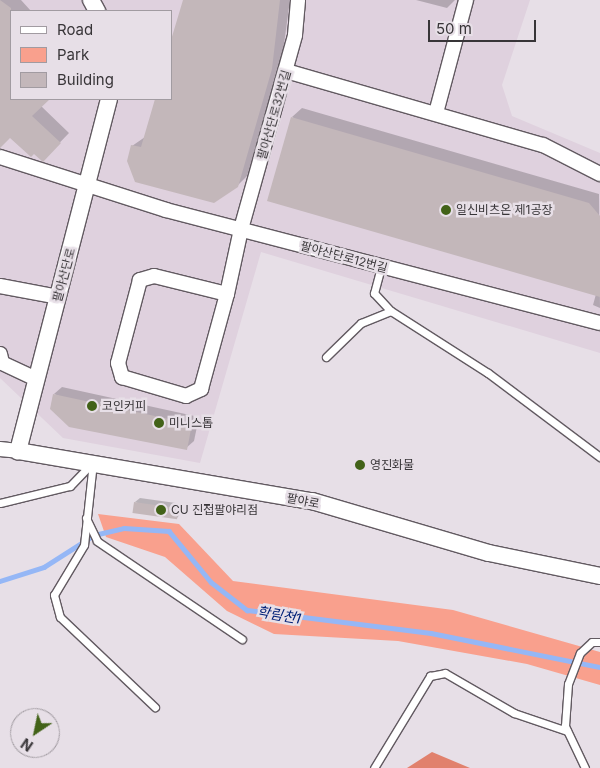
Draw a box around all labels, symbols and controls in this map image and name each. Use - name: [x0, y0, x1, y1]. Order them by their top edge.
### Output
- legend: [10, 10, 172, 100]
- scale bar: [430, 10, 538, 42]
- text: 50 m: [436, 19, 472, 38]
- text: Road: [57, 20, 93, 39]
- text: Park: [57, 45, 89, 64]
- street label: 팔야산단로32번길: [254, 69, 294, 161]
- text: Building: [57, 70, 114, 89]
- place label: 일신비츠온 제1공장: [456, 203, 553, 217]
- marker: 일신비츠온 제1공장: [440, 204, 452, 216]
- street label: 팔야산단로12번길: [299, 238, 389, 276]
- street label: 팔야산단로: [50, 246, 78, 304]
- place label: 코인커피: [102, 399, 146, 413]
- marker: 코인커피: [86, 400, 98, 412]
- place label: 미니스톱: [169, 416, 213, 430]
- marker: 미니스톱: [153, 417, 165, 429]
- place label: 영진화물: [370, 458, 414, 472]
- marker: 영진화물: [354, 459, 366, 471]
- street label: 팔야로: [285, 491, 321, 511]
- place label: CU 진접팔야리점: [171, 503, 258, 517]
- marker: CU 진접팔야리점: [155, 504, 167, 516]
- water label: 학림천1: [256, 603, 302, 627]
- north arrow: [10, 708, 60, 758]
- text: N: [18, 735, 36, 755]

